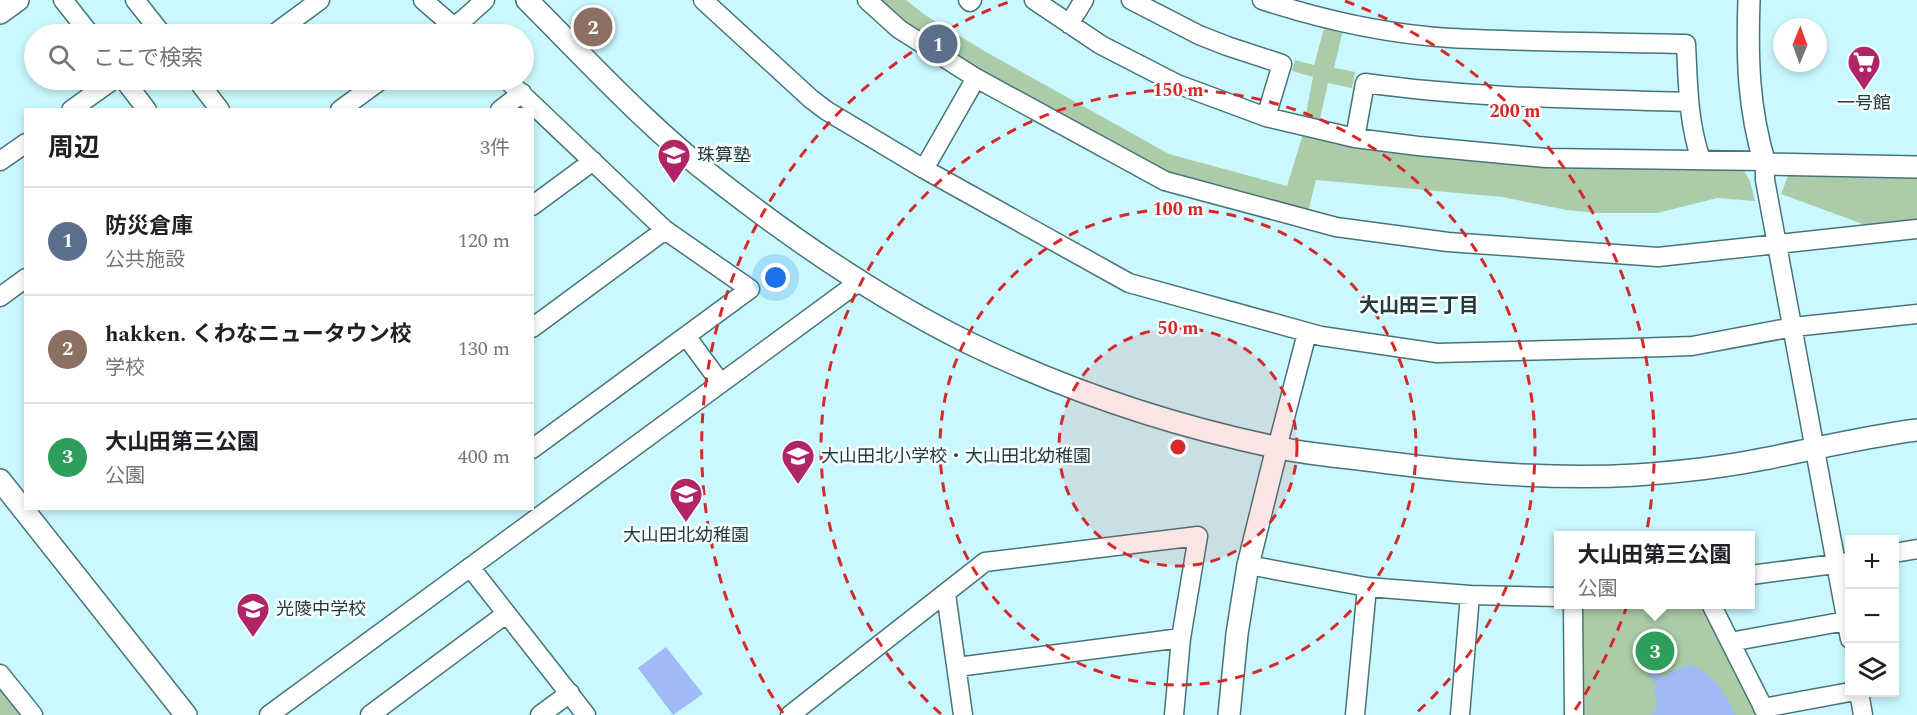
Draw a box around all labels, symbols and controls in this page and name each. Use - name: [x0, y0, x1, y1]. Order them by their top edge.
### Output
- pin: 2: [574, 4, 612, 50]
- north arrow: [1773, 18, 1827, 72]
- pin: 1: [918, 22, 958, 66]
- search box: [24, 24, 534, 90]
- icon: search: [45, 41, 78, 74]
- text: ここで検索: [93, 42, 203, 75]
- supermarket icon: 一号館: [1846, 44, 1882, 91]
- text: 150 m: [1152, 77, 1204, 104]
- place label: 一号館: [1837, 90, 1891, 117]
- text: 200 m: [1489, 98, 1541, 125]
- text: 周辺: [48, 128, 100, 168]
- text: 3件: [480, 133, 510, 163]
- school or university icon: 珠算塾: [656, 137, 692, 184]
- place label: 珠算塾: [697, 142, 751, 169]
- text: 100 m: [1152, 196, 1204, 223]
- text: 防災倉庫: [105, 210, 193, 243]
- text: 1: [62, 226, 73, 256]
- text: 120 m: [458, 226, 510, 256]
- text: 公共施設: [105, 245, 185, 275]
- your location: [761, 263, 790, 292]
- district label: 大山田三丁目: [1359, 291, 1479, 321]
- text: 50 m: [1158, 315, 1198, 342]
- text: hakken. くわなニュータウン校: [105, 318, 412, 351]
- text: 2: [62, 334, 73, 364]
- text: 130 m: [458, 334, 510, 364]
- text: 学校: [105, 353, 145, 383]
- text: 大山田第三公園: [105, 426, 259, 459]
- centre of rings: [1168, 437, 1188, 457]
- school or university icon: 大山田北小学校・大山田北幼稚園: [780, 438, 816, 485]
- text: 3: [62, 442, 73, 472]
- text: 400 m: [458, 442, 510, 472]
- place label: 大山田北小学校・大山田北幼稚園: [821, 443, 1091, 470]
- text: 公園: [105, 461, 145, 491]
- school or university icon: 大山田北幼稚園: [668, 476, 704, 523]
- place label: 大山田北幼稚園: [623, 522, 749, 549]
- popup: [1554, 531, 1755, 609]
- map controls: [1845, 535, 1899, 697]
- button: +: [1845, 535, 1899, 589]
- text: 大山田第三公園: [1577, 539, 1732, 572]
- text: 公園: [1577, 574, 1617, 604]
- button: −: [1845, 589, 1899, 643]
- school or university icon: 光陵中学校: [235, 591, 271, 638]
- place label: 光陵中学校: [276, 596, 366, 623]
- pin: 3: [1636, 628, 1674, 674]
- button: layers: [1845, 643, 1899, 697]

